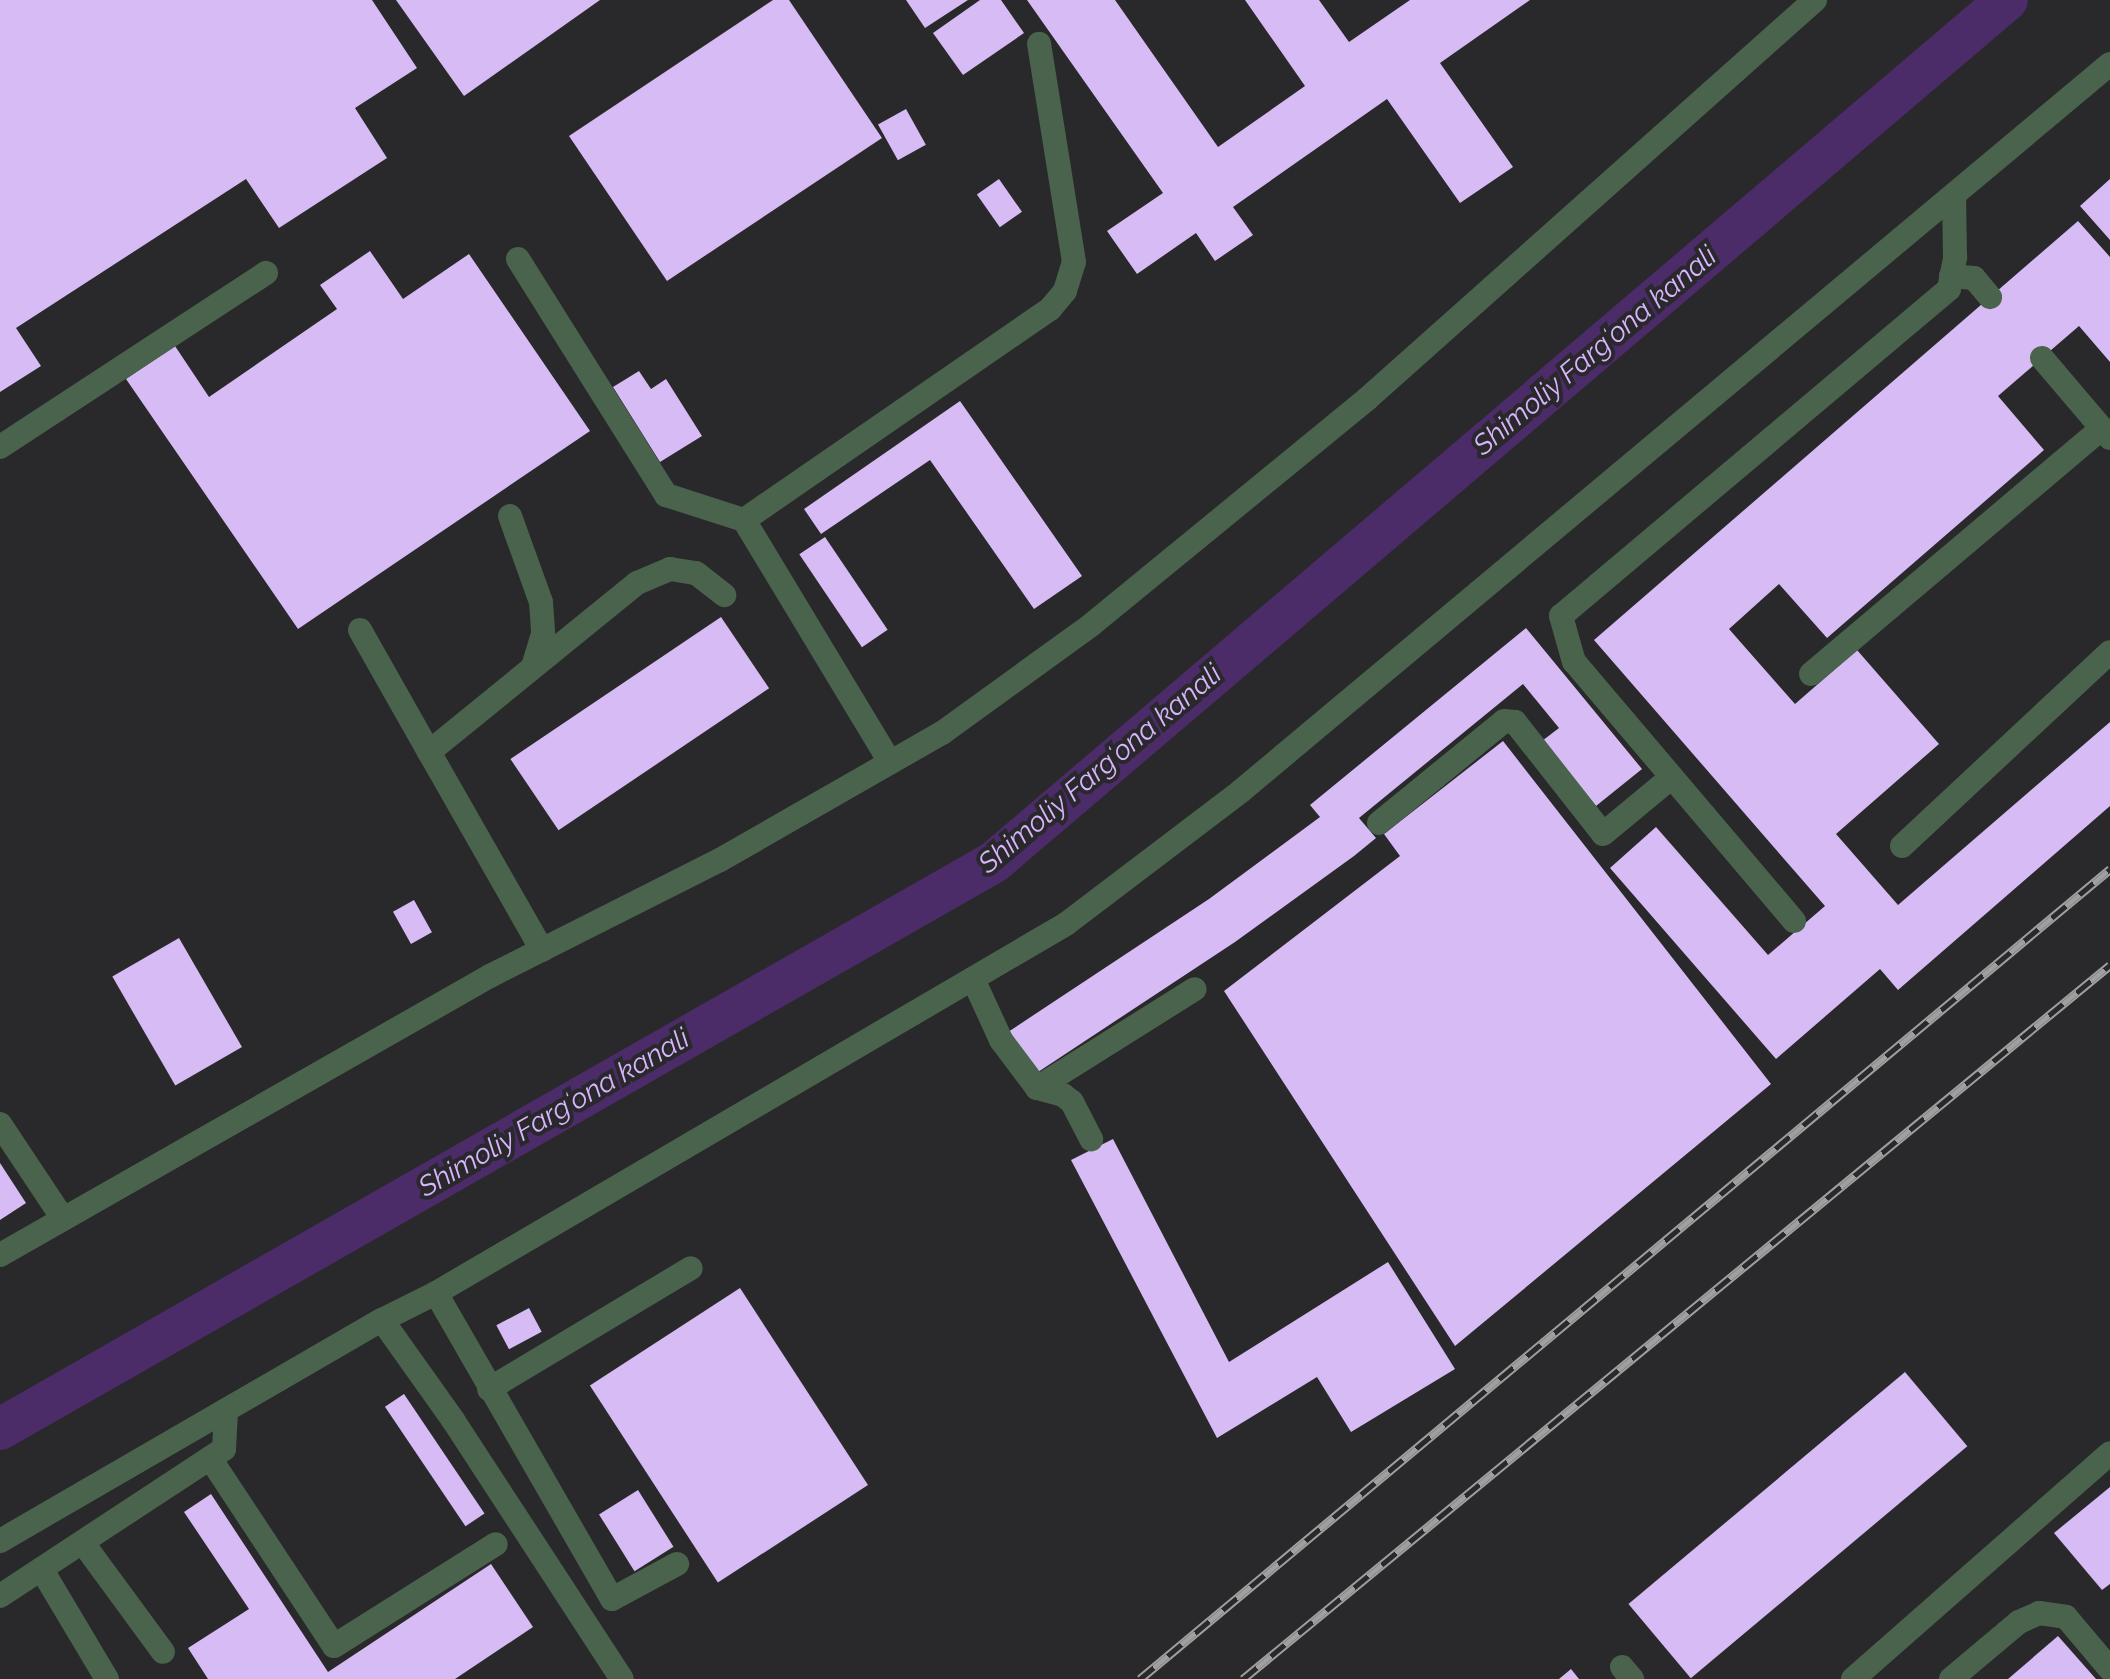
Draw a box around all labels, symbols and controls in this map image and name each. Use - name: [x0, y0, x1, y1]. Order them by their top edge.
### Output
- water label: Shimoliy Fargʻona kanali: [1466, 239, 1724, 463]
- water label: Shimoliy Fargʻona kanali: [971, 657, 1229, 881]
- water label: Shimoliy Fargʻona kanali: [413, 1022, 695, 1204]

